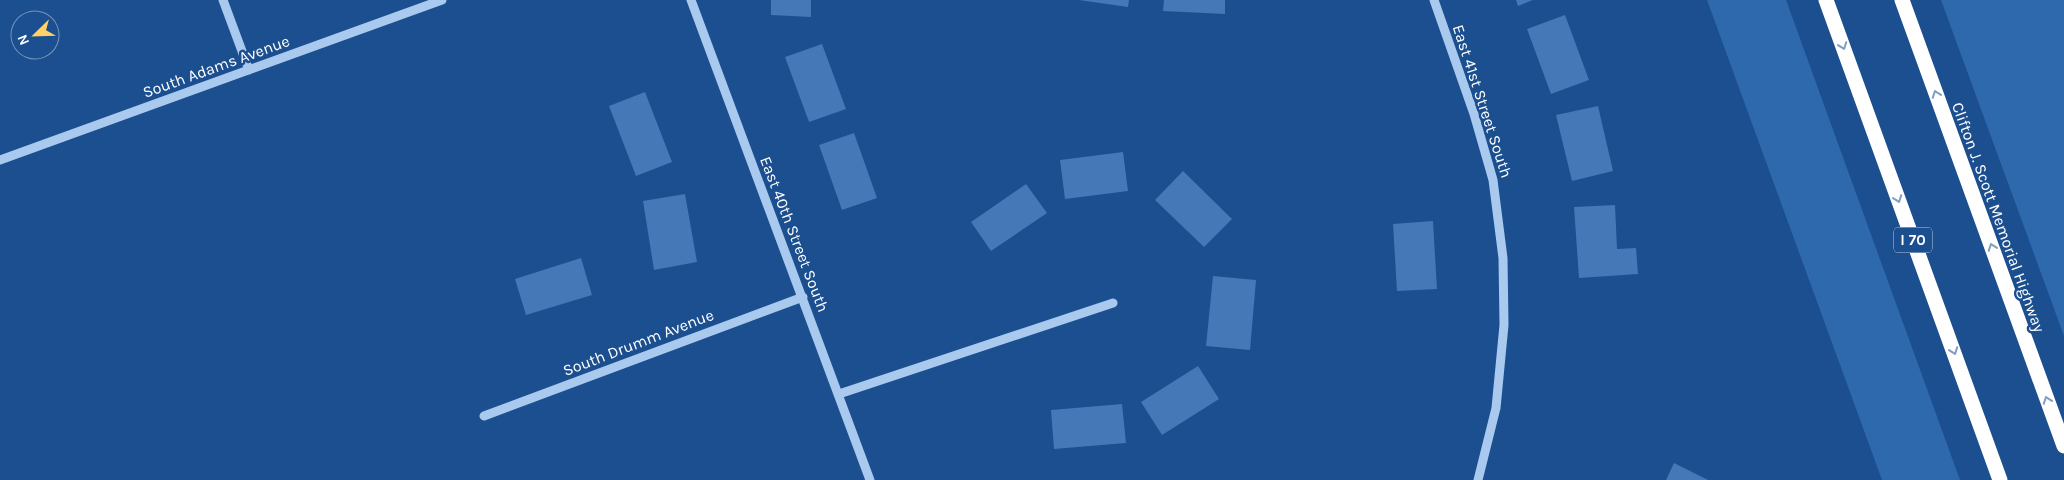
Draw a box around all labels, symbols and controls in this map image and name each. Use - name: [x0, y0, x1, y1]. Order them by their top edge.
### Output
- north arrow: [10, 10, 60, 60]
- street label: East 41st Street South: [1449, 22, 1516, 180]
- street label: South Adams Avenue: [140, 31, 292, 102]
- text: N: [14, 32, 33, 48]
- one-way arrow: [1837, 41, 1847, 50]
- one-way arrow: [1932, 91, 1942, 99]
- street label: Clifton J. Scott Memorial Highway: [1948, 100, 2049, 335]
- street label: East 40th Street South: [756, 154, 833, 315]
- one-way arrow: [1892, 194, 1902, 202]
- road number: I 70: [1894, 228, 1932, 252]
- one-way arrow: [1988, 243, 1998, 252]
- street label: South Drumm Avenue: [560, 305, 716, 380]
- one-way arrow: [1948, 347, 1958, 355]
- one-way arrow: [2043, 396, 2053, 405]

